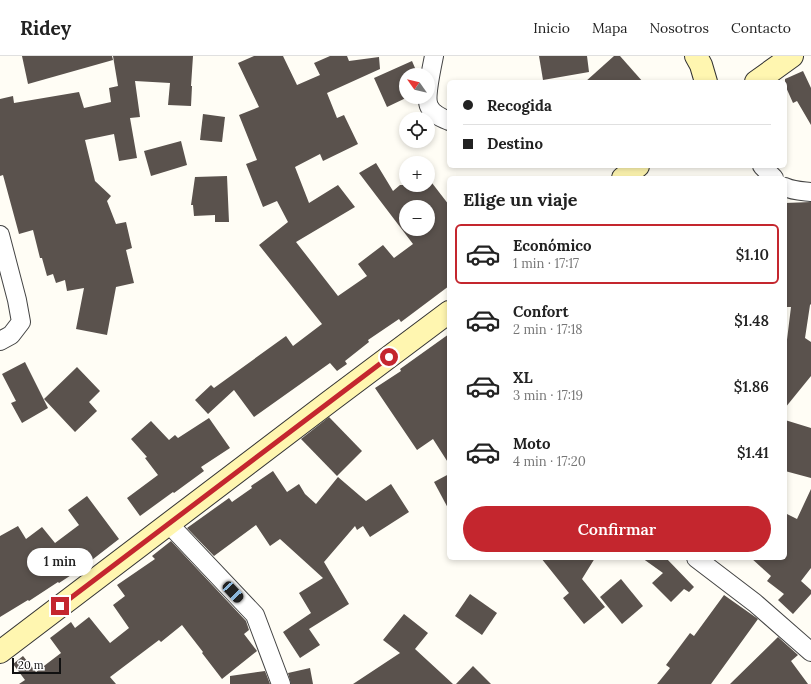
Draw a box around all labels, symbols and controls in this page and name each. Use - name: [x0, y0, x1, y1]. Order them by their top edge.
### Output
- text: Ridey: [20, 16, 71, 40]
- text: Inicio: [533, 19, 570, 37]
- text: Mapa: [592, 19, 628, 37]
- text: Nosotros: [650, 19, 709, 37]
- text: Contacto: [731, 19, 791, 37]
- north arrow: [399, 68, 435, 104]
- map controls: [399, 68, 435, 236]
- text: Recogida: [487, 96, 552, 115]
- button: locate: [399, 112, 435, 148]
- text: Destino: [487, 134, 543, 153]
- button: +: [399, 156, 435, 192]
- text: Elige un viaje: [463, 188, 578, 211]
- button: −: [399, 200, 435, 236]
- icon: car: [465, 236, 501, 272]
- text: Económico: [513, 236, 592, 255]
- text: $1.10: [736, 245, 769, 264]
- text: 1 min · 17:17: [513, 255, 579, 272]
- icon: car: [465, 302, 501, 338]
- text: Confort: [513, 302, 569, 321]
- text: $1.48: [734, 311, 769, 330]
- text: 2 min · 17:18: [513, 321, 583, 338]
- route start: [380, 348, 398, 366]
- icon: car: [465, 368, 501, 404]
- text: XL: [513, 368, 533, 387]
- text: $1.86: [734, 377, 769, 396]
- text: 3 min · 17:19: [513, 387, 583, 404]
- icon: car: [465, 434, 501, 470]
- text: Moto: [513, 434, 550, 453]
- text: $1.41: [737, 443, 769, 462]
- text: 4 min · 17:20: [513, 453, 586, 470]
- button: Confirmar: [463, 506, 771, 552]
- callout: 1 min: [27, 548, 93, 576]
- text: 1 min: [44, 553, 76, 570]
- car: [220, 579, 246, 605]
- route end: [51, 597, 69, 615]
- scale bar: [12, 656, 61, 675]
- text: 20 m: [18, 658, 43, 672]

